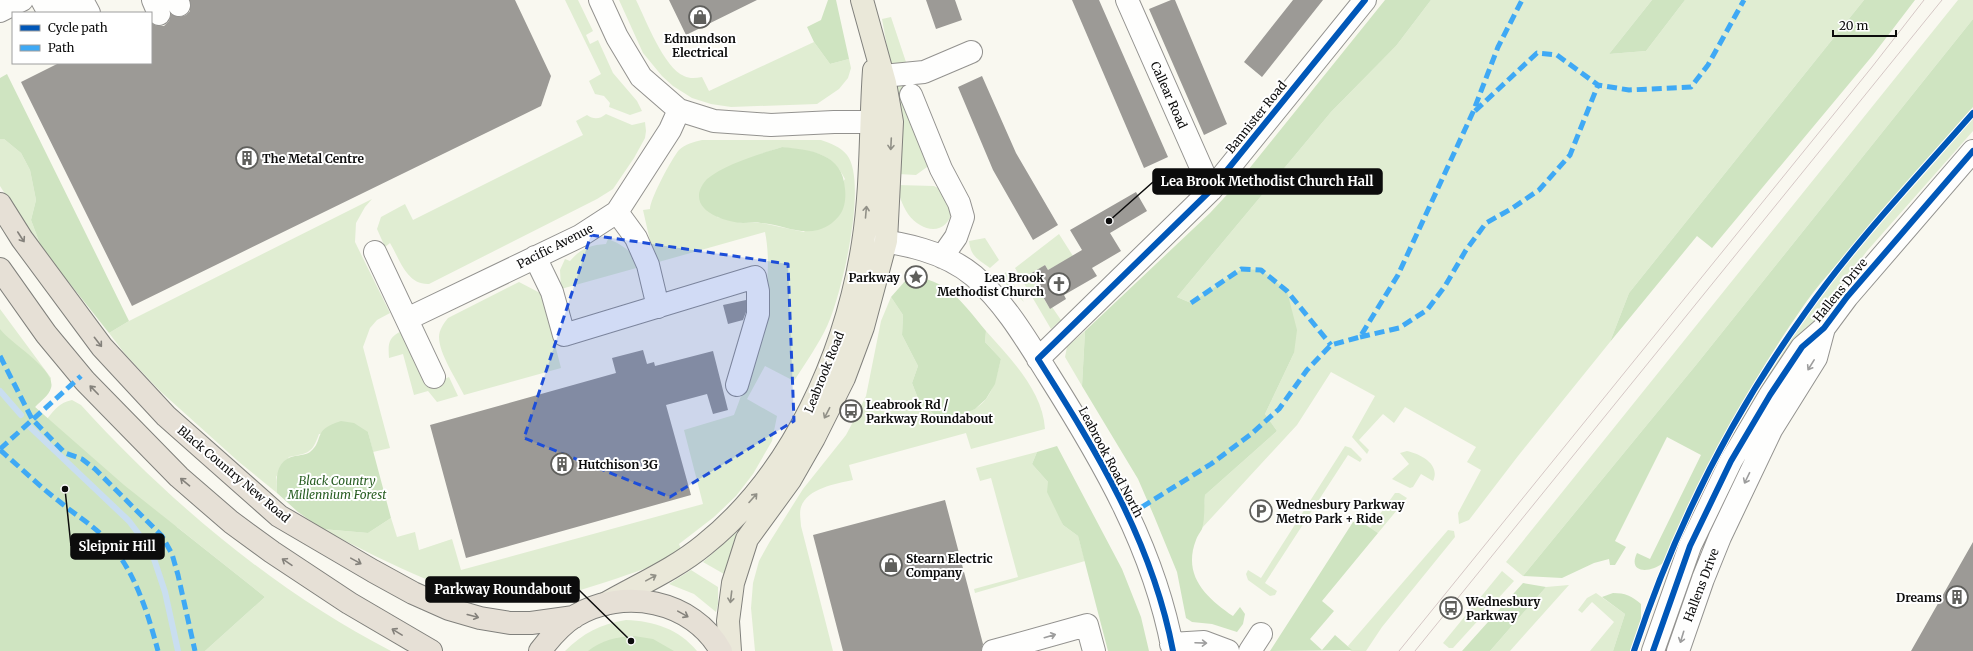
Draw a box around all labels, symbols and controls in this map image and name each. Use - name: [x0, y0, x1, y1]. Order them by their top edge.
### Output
- shop icon: Edmundson Electrical: [687, 4, 713, 30]
- legend: [12, 12, 152, 64]
- scale bar: [1833, 12, 1896, 38]
- text: 20 m: [1839, 18, 1868, 33]
- text: Cycle path: [48, 20, 108, 35]
- place label: Edmundson Electrical: [664, 31, 736, 60]
- text: Path: [48, 40, 74, 55]
- street label: Callear Road: [1148, 59, 1190, 131]
- street label: Bannister Road: [1222, 78, 1290, 156]
- one-way arrow: [887, 137, 894, 150]
- building icon: The Metal Centre: [234, 145, 260, 171]
- place label: The Metal Centre: [262, 151, 364, 166]
- callout: Lea Brook Methodist Church Hall: [1153, 169, 1382, 194]
- text: Lea Brook Methodist Church Hall: [1161, 173, 1374, 190]
- one-way arrow: [862, 206, 870, 219]
- street label: Pacific Avenue: [514, 220, 596, 272]
- one-way arrow: [17, 231, 25, 242]
- street label: Hallens Drive: [1810, 255, 1870, 325]
- place icon: Parkway: [903, 264, 929, 290]
- place label: Parkway: [849, 270, 901, 285]
- place label: Lea Brook Methodist Church: [937, 270, 1044, 299]
- church icon: Lea Brook Methodist Church: [1046, 271, 1072, 297]
- street label: Leabrook Road: [801, 329, 847, 415]
- one-way arrow: [94, 337, 102, 348]
- one-way arrow: [1807, 359, 1815, 371]
- one-way arrow: [89, 385, 99, 395]
- place label: Leabrook Rd / Parkway Roundabout: [866, 397, 993, 426]
- bus stop icon: Leabrook Rd / Parkway Roundabout: [838, 398, 864, 424]
- street label: Leabrook Road North: [1075, 404, 1147, 520]
- one-way arrow: [823, 407, 830, 419]
- street label: Black Country New Road: [175, 423, 293, 525]
- building icon: Hutchison 3G: [549, 451, 575, 477]
- place label: Hutchison 3G: [578, 457, 658, 472]
- one-way arrow: [1743, 472, 1751, 484]
- park label: Black Country Millennium Forest: [287, 473, 387, 502]
- one-way arrow: [179, 478, 190, 487]
- one-way arrow: [748, 493, 757, 503]
- place label: Wednesbury Parkway Metro Park + Ride: [1275, 497, 1406, 526]
- parking icon: Wednesbury Parkway Metro Park + Ride: [1248, 498, 1274, 524]
- callout: Sleipnir Hill: [71, 534, 164, 559]
- text: Sleipnir Hill: [78, 538, 156, 555]
- street label: Hallens Drive: [1680, 546, 1722, 624]
- place label: Stearn Electric Company: [906, 551, 993, 580]
- shop icon: Stearn Electric Company: [878, 552, 904, 578]
- one-way arrow: [282, 558, 293, 566]
- one-way arrow: [350, 558, 362, 566]
- one-way arrow: [645, 573, 657, 581]
- callout: Parkway Roundabout: [426, 577, 579, 602]
- text: Parkway Roundabout: [434, 581, 573, 598]
- building icon: Dreams: [1944, 584, 1970, 610]
- one-way arrow: [727, 590, 735, 603]
- place label: Dreams: [1896, 590, 1942, 605]
- place label: Wednesbury Parkway: [1465, 594, 1541, 623]
- bus stop icon: Wednesbury Parkway: [1438, 595, 1464, 621]
- one-way arrow: [677, 611, 689, 619]
- one-way arrow: [467, 613, 480, 620]
- one-way arrow: [391, 627, 403, 635]
- one-way arrow: [1678, 630, 1685, 643]
- one-way arrow: [1043, 631, 1056, 639]
- one-way arrow: [1194, 639, 1207, 647]

